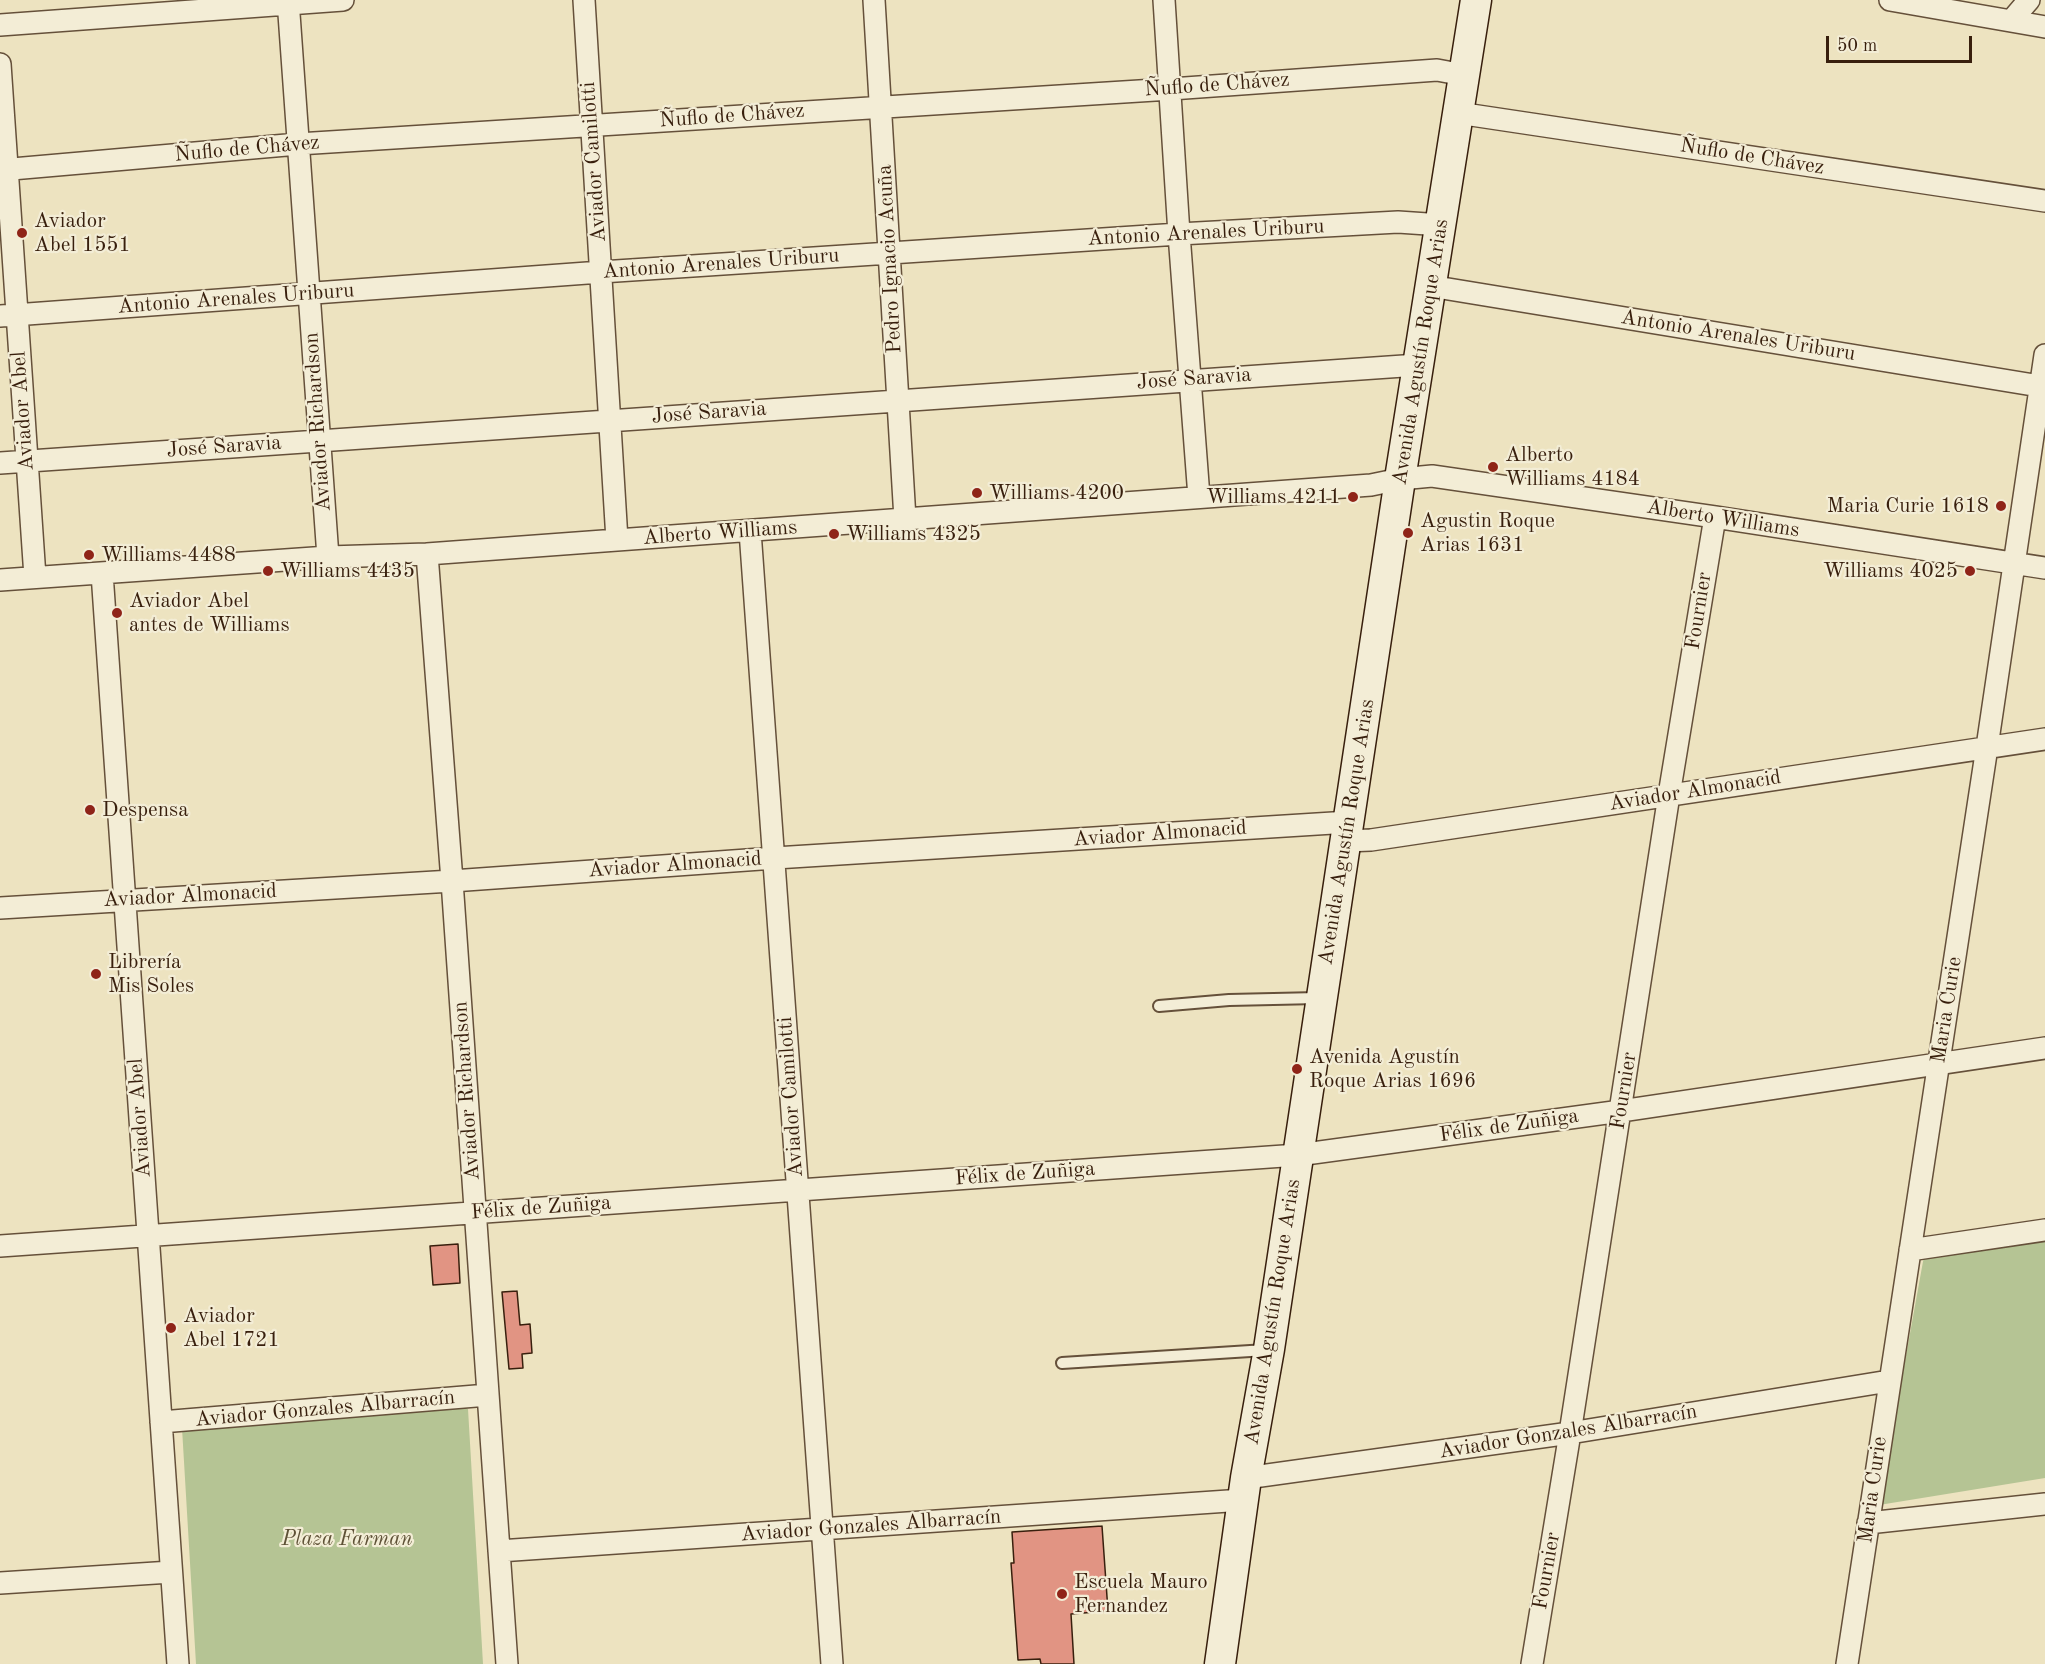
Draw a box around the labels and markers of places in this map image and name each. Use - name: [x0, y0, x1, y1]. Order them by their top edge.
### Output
- place label: Aviador Abel 1551: [34, 208, 131, 258]
- marker: Aviador Abel 1551: [15, 226, 29, 240]
- place label: Alberto Williams 4184: [1505, 442, 1640, 492]
- marker: Alberto Williams 4184: [1486, 460, 1500, 474]
- place label: Williams 4200: [989, 480, 1124, 506]
- place label: Williams 4211: [1206, 484, 1341, 510]
- marker: Williams 4200: [970, 486, 984, 500]
- marker: Williams 4211: [1346, 490, 1360, 504]
- place label: Maria Curie 1618: [1827, 493, 1989, 519]
- marker: Maria Curie 1618: [1994, 499, 2008, 513]
- place label: Agustin Roque Arias 1631: [1420, 508, 1555, 558]
- place label: Williams 4325: [846, 521, 981, 547]
- marker: Agustin Roque Arias 1631: [1401, 526, 1415, 540]
- marker: Williams 4325: [827, 527, 841, 541]
- place label: Williams 4488: [101, 542, 236, 568]
- marker: Williams 4488: [82, 548, 96, 562]
- place label: Williams 4435: [280, 558, 415, 584]
- place label: Williams 4025: [1823, 558, 1958, 584]
- marker: Williams 4435: [261, 564, 275, 578]
- marker: Williams 4025: [1963, 564, 1977, 578]
- place label: Aviador Abel antes de Williams: [129, 588, 290, 638]
- marker: Aviador Abel antes de Williams: [110, 606, 124, 620]
- place label: Despensa: [102, 797, 189, 823]
- marker: Despensa: [83, 803, 97, 817]
- place label: Librería Mis Soles: [108, 949, 194, 999]
- marker: Librería Mis Soles: [89, 967, 103, 981]
- place label: Avenida Agustín Roque Arias 1696: [1309, 1044, 1476, 1094]
- marker: Avenida Agustín Roque Arias 1696: [1290, 1062, 1304, 1076]
- place label: Aviador Abel 1721: [183, 1303, 280, 1353]
- marker: Aviador Abel 1721: [164, 1321, 178, 1335]
- place label: Escuela Mauro Fernandez: [1074, 1569, 1208, 1619]
- marker: Escuela Mauro Fernandez: [1055, 1587, 1069, 1601]

